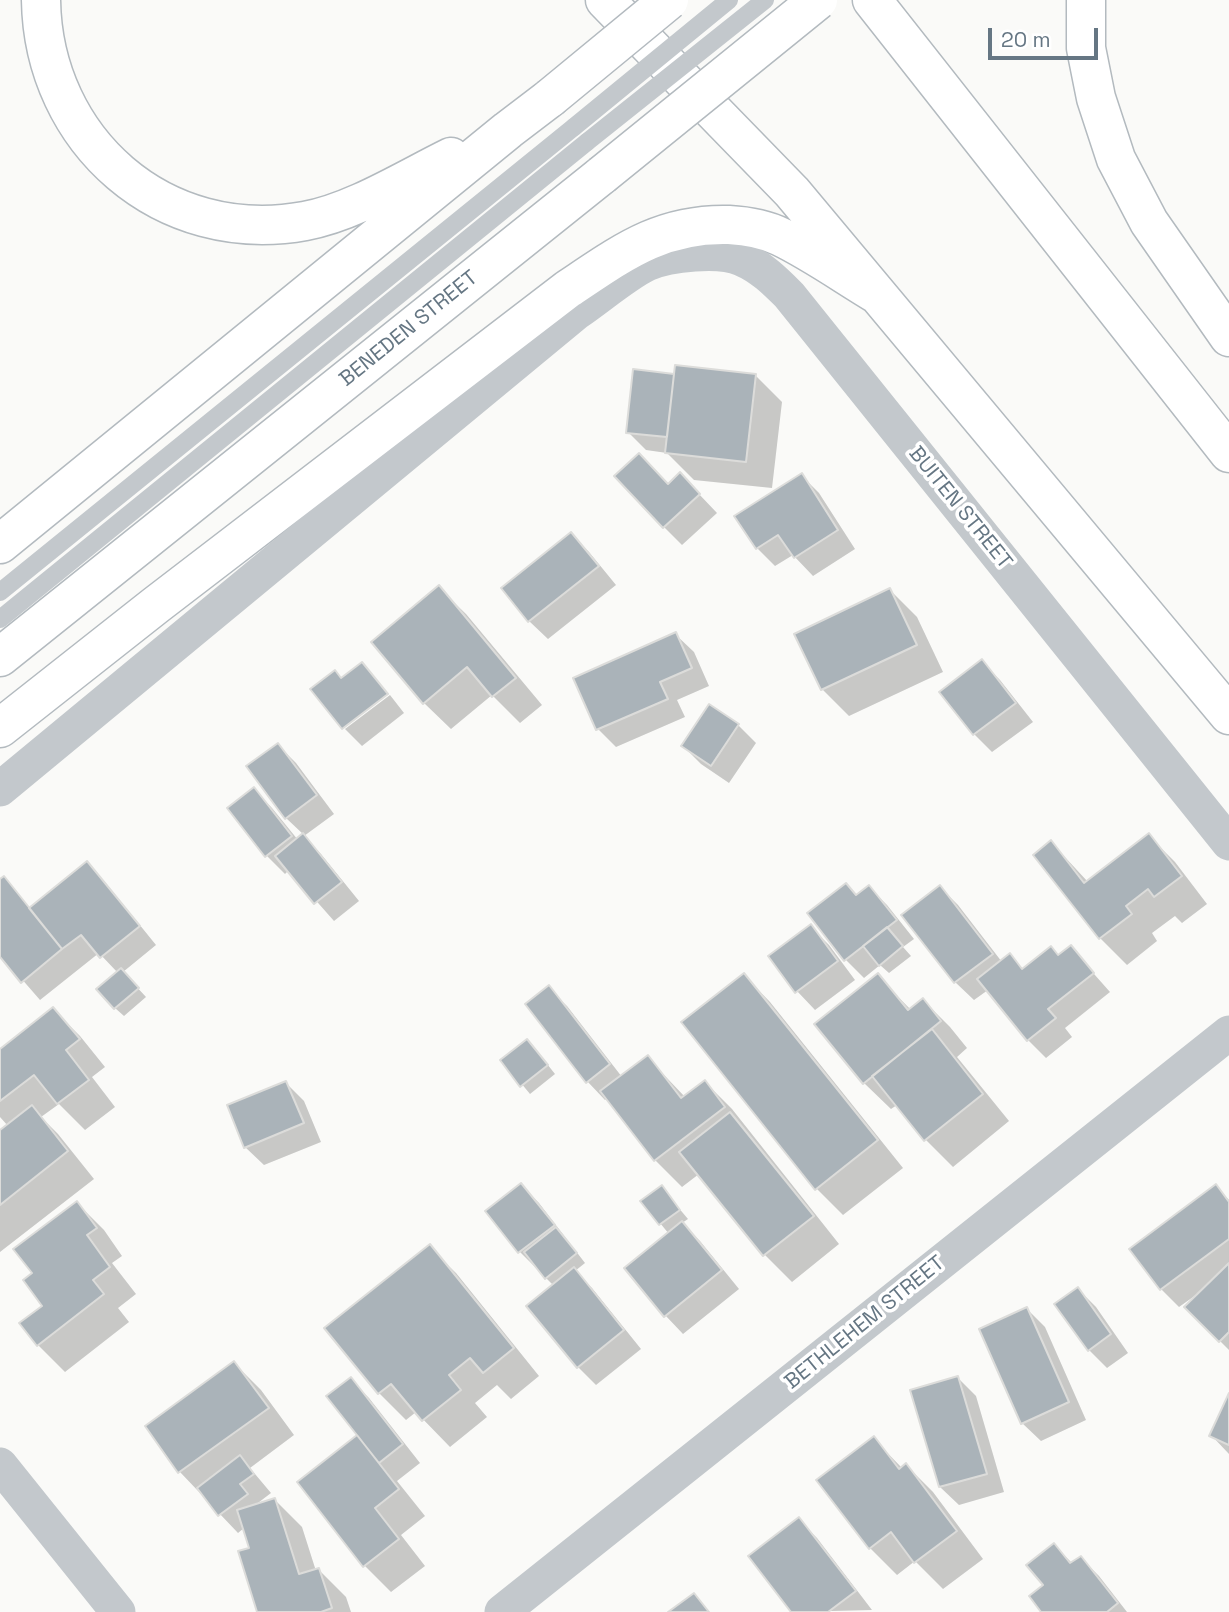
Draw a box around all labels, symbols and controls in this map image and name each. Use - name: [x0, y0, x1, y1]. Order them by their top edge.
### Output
- scale bar: [991, 14, 1101, 58]
- text: 20 m: [1001, 26, 1051, 53]
- street label: BENEDEN STREET: [335, 266, 483, 392]
- street label: BUITEN STREET: [903, 442, 1017, 574]
- street label: BETHLEHEM STREET: [780, 1251, 950, 1395]

